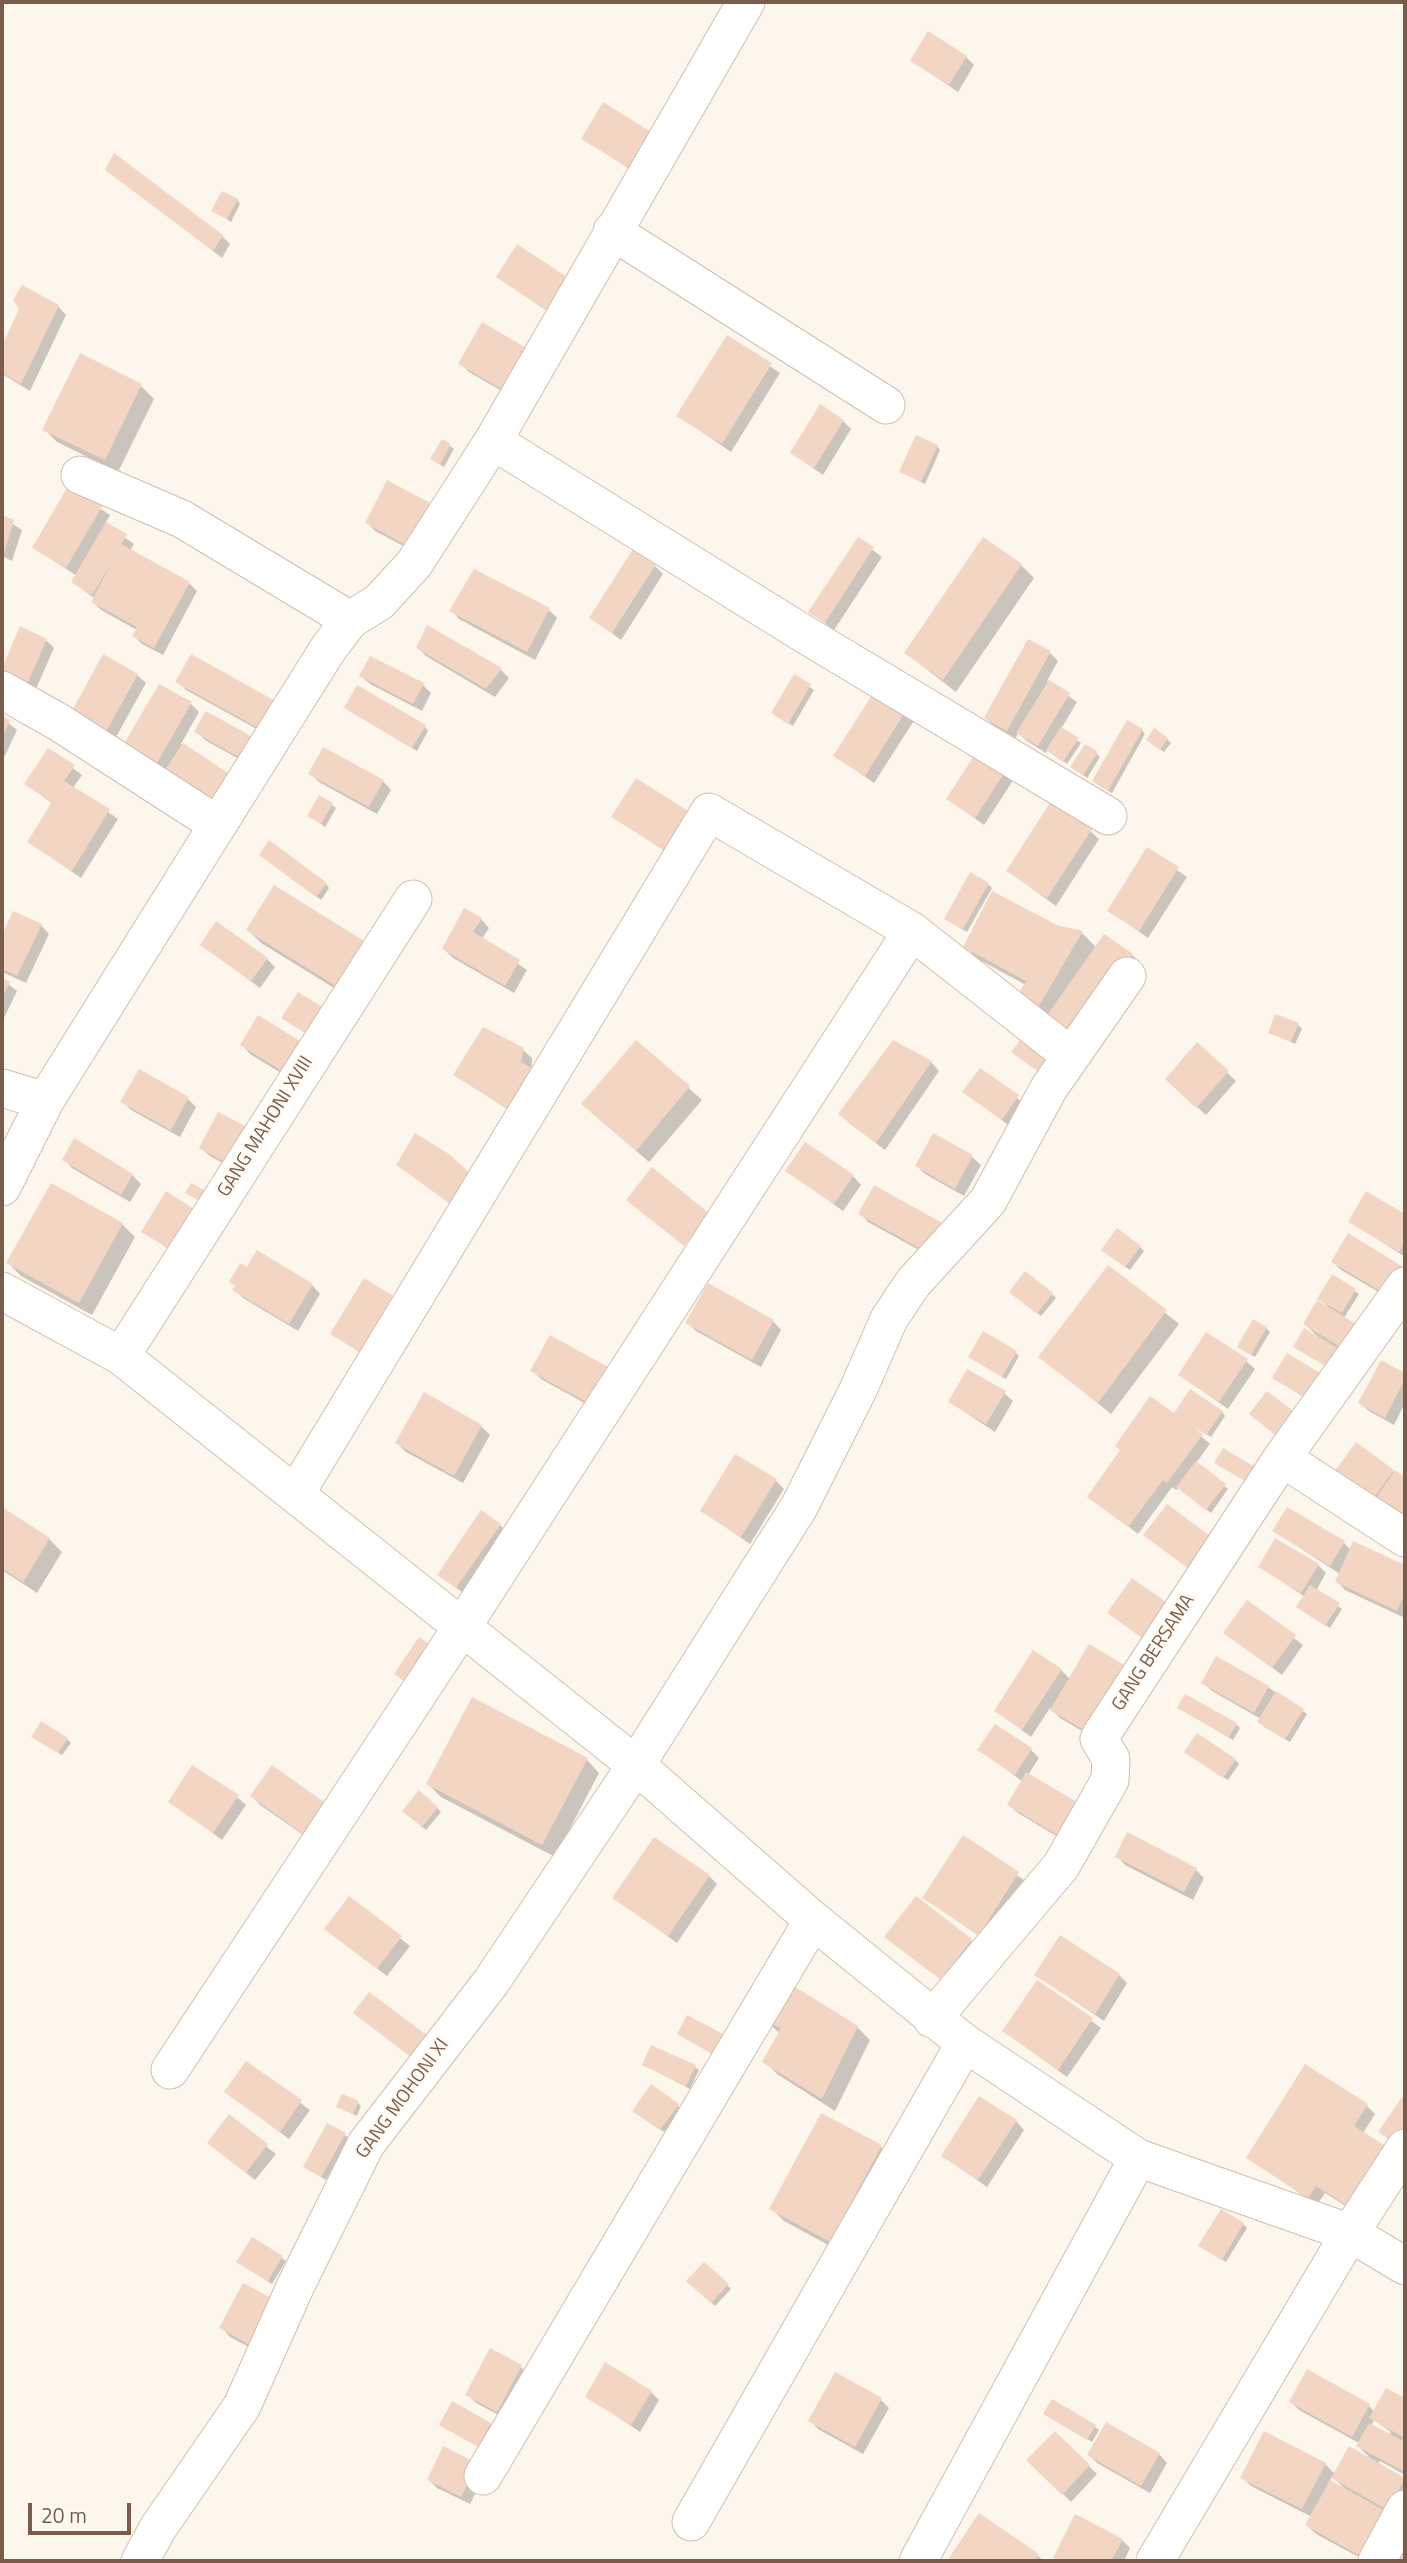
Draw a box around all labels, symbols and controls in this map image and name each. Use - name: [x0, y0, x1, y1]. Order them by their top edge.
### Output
- street label: GANG MAHONI XVIII: [213, 1052, 319, 1202]
- street label: GANG BERSAMA: [1108, 1590, 1200, 1716]
- street label: GANG MOHONI XI: [352, 2035, 454, 2163]
- scale bar: [32, 2490, 135, 2534]
- text: 20 m: [41, 2499, 87, 2531]

